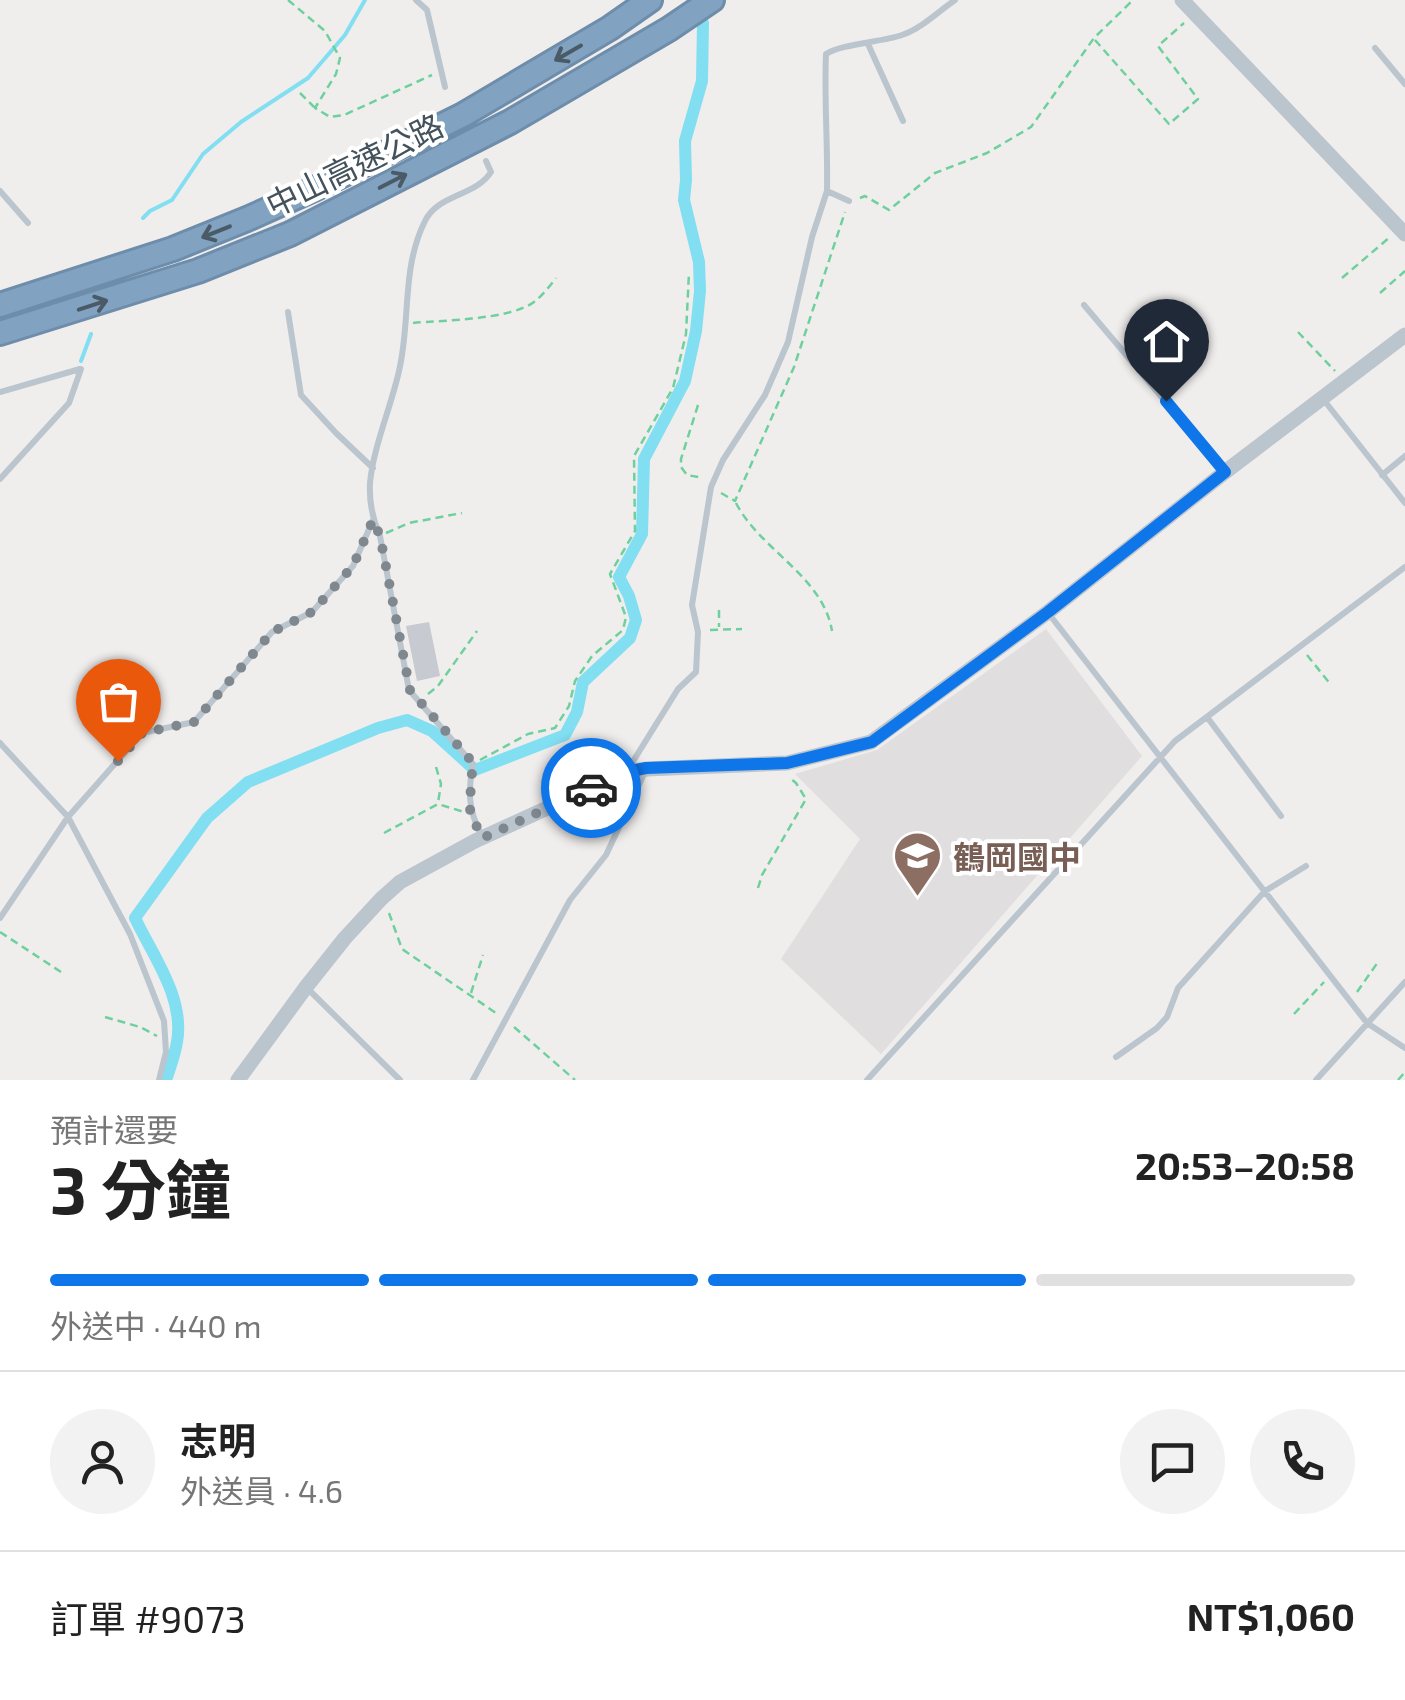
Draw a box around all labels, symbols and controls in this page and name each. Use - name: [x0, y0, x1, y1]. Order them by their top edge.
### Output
- one-way arrow: [553, 43, 583, 63]
- street label: 中山高速公路: [259, 105, 449, 223]
- one-way arrow: [378, 171, 408, 190]
- one-way arrow: [201, 224, 232, 242]
- one-way arrow: [77, 294, 109, 312]
- pin: [1124, 299, 1209, 402]
- icon: home: [1139, 314, 1194, 369]
- pin: [76, 659, 161, 762]
- icon: bag: [91, 674, 146, 729]
- courier: [541, 738, 641, 838]
- icon: car: [564, 761, 619, 816]
- school or university icon: 鶴岡國中: [892, 830, 944, 898]
- place label: 鶴岡國中: [953, 837, 1081, 875]
- text: 預計還要: [50, 1110, 178, 1148]
- text: 20:53–20:58: [1135, 1142, 1355, 1188]
- text: 3 分鐘: [50, 1149, 231, 1227]
- text: 外送中 · 440 m: [50, 1306, 262, 1344]
- button: person: [50, 1409, 155, 1514]
- button: chat: [1120, 1409, 1225, 1514]
- button: phone: [1250, 1409, 1355, 1514]
- text: 志明: [180, 1417, 256, 1463]
- text: 外送員 · 4.6: [180, 1471, 343, 1509]
- text: NT$1,060: [1187, 1593, 1355, 1639]
- text: 訂單 #9073: [50, 1595, 246, 1641]

